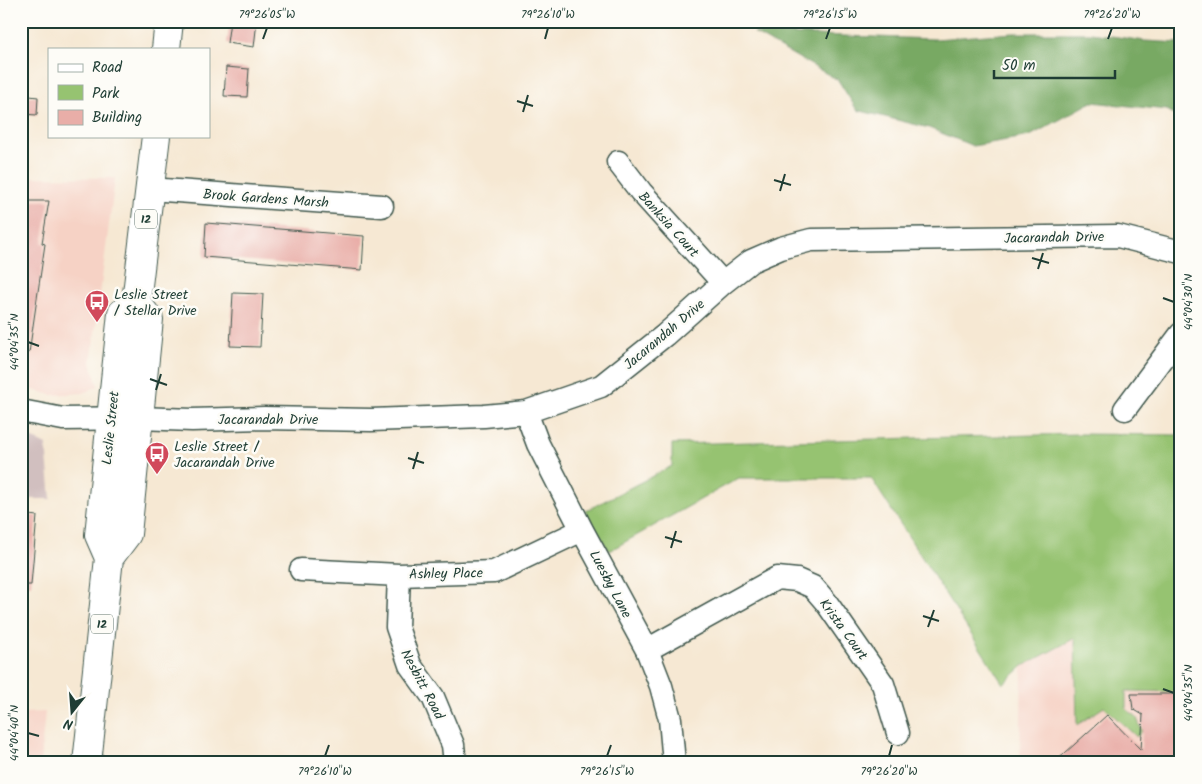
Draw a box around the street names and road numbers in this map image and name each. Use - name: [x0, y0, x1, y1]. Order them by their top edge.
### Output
- street label: Brook Gardens Marsh: [202, 184, 330, 214]
- street label: Banksia Court: [632, 187, 704, 263]
- road number: 12: [135, 210, 157, 228]
- street label: Jacarandah Drive: [1004, 226, 1105, 250]
- street label: Jacarandah Drive: [619, 294, 711, 375]
- street label: Leslie Street: [96, 390, 126, 466]
- street label: Jacarandah Drive: [218, 409, 319, 431]
- street label: Luesby Lane: [583, 547, 638, 623]
- street label: Ashley Place: [409, 562, 484, 586]
- street label: Krista Court: [813, 594, 873, 665]
- road number: 12: [91, 614, 113, 634]
- street label: Nesbitt Road: [394, 645, 450, 724]

